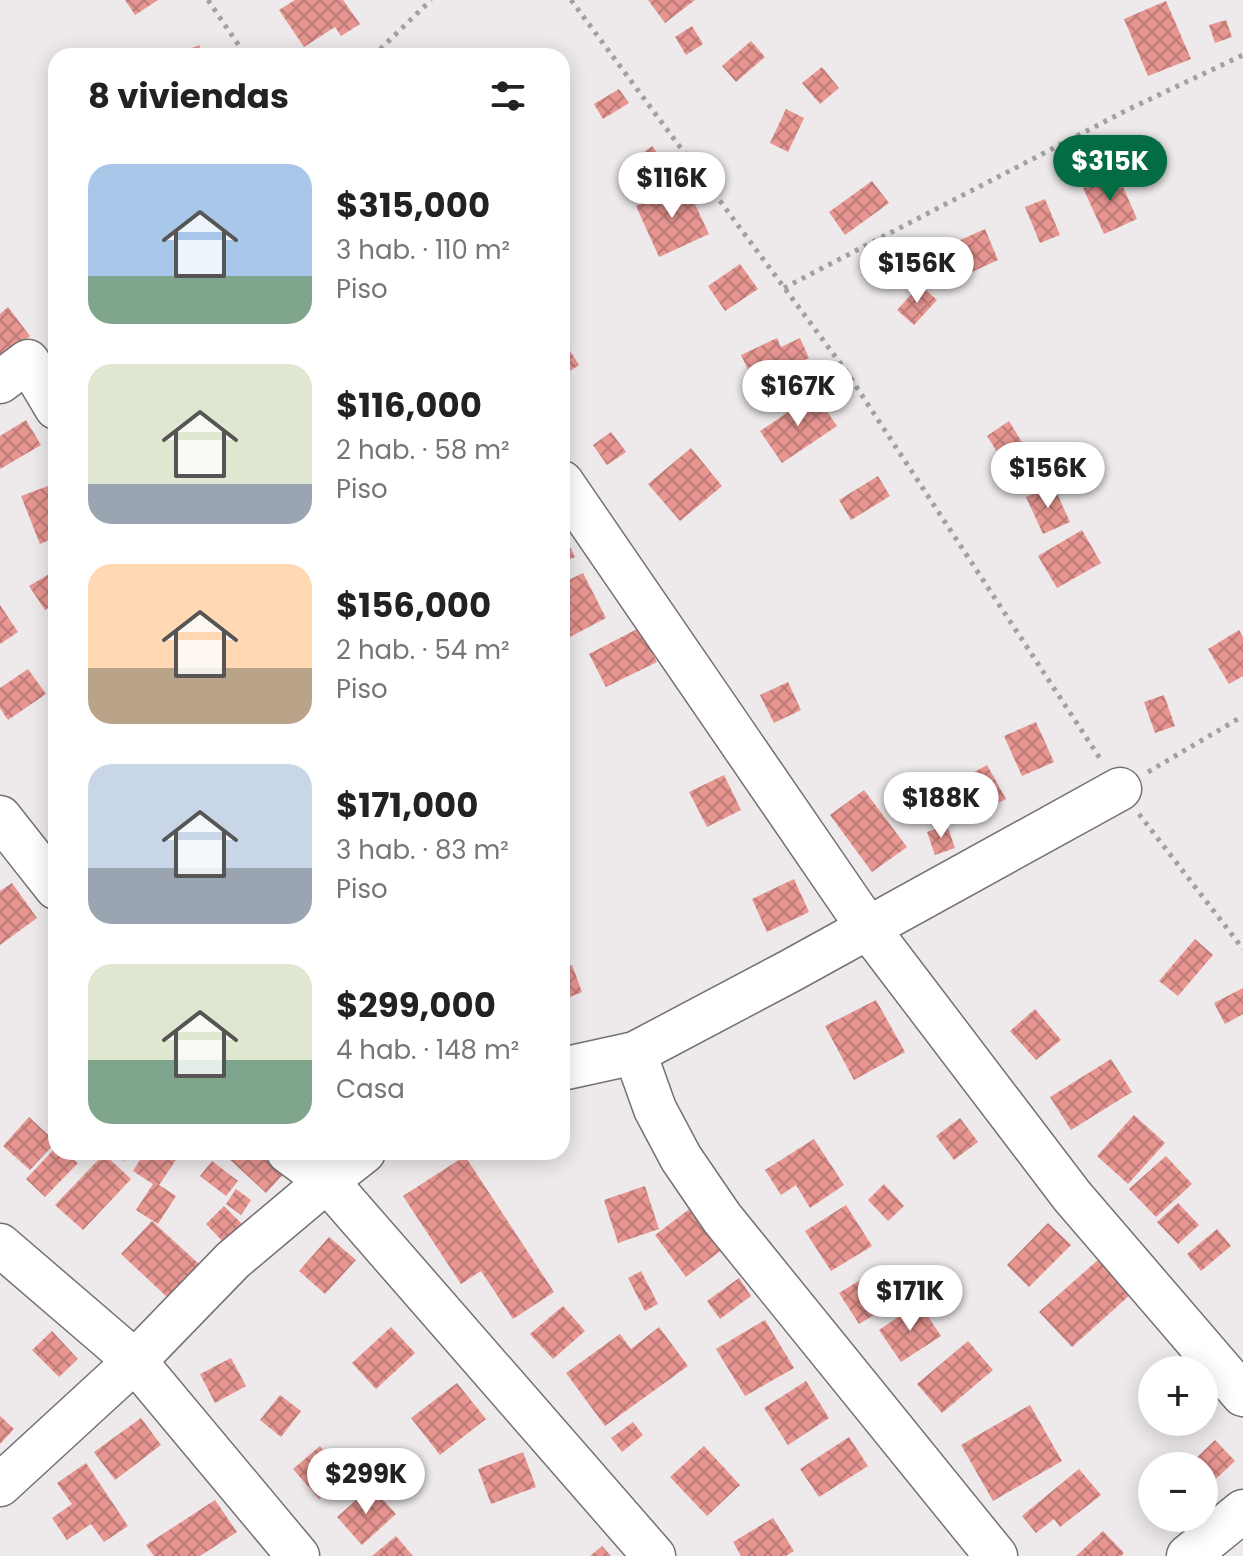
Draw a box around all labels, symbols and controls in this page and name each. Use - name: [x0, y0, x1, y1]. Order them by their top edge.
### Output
- text: 8 viviendas: [88, 72, 289, 120]
- icon: filters: [486, 74, 530, 118]
- pin: $315K: [1054, 135, 1166, 203]
- text: $315K: [1071, 143, 1149, 179]
- pin: $116K: [616, 152, 728, 220]
- text: $116K: [636, 160, 708, 196]
- text: $315,000: [336, 181, 490, 229]
- icon: home: [152, 196, 248, 292]
- text: 3 hab. · 110 m²: [336, 232, 510, 268]
- pin: $156K: [861, 237, 973, 305]
- text: $156K: [878, 245, 956, 281]
- text: Piso: [336, 271, 388, 307]
- pin: $167K: [742, 360, 854, 428]
- text: $167K: [760, 368, 836, 404]
- text: $116,000: [336, 381, 482, 429]
- icon: home: [152, 396, 248, 492]
- text: 2 hab. · 58 m²: [336, 432, 510, 468]
- pin: $156K: [992, 442, 1104, 510]
- text: $156K: [1009, 450, 1087, 486]
- text: Piso: [336, 471, 388, 507]
- text: $156,000: [336, 581, 491, 629]
- icon: home: [152, 596, 248, 692]
- text: 2 hab. · 54 m²: [336, 632, 510, 668]
- text: Piso: [336, 671, 388, 707]
- pin: $188K: [885, 772, 997, 840]
- text: $188K: [902, 780, 980, 816]
- text: $171,000: [336, 781, 478, 829]
- icon: home: [152, 796, 248, 892]
- text: 3 hab. · 83 m²: [336, 832, 509, 868]
- text: Piso: [336, 871, 388, 907]
- text: $299,000: [336, 981, 496, 1029]
- icon: home: [152, 996, 248, 1092]
- text: 4 hab. · 148 m²: [336, 1032, 519, 1068]
- text: Casa: [336, 1071, 405, 1107]
- pin: $171K: [854, 1265, 966, 1333]
- text: $171K: [876, 1273, 944, 1309]
- map controls: [1138, 1356, 1218, 1532]
- button: +: [1138, 1356, 1218, 1436]
- pin: $299K: [310, 1448, 422, 1516]
- button: −: [1138, 1452, 1218, 1532]
- text: $299K: [325, 1456, 407, 1492]

